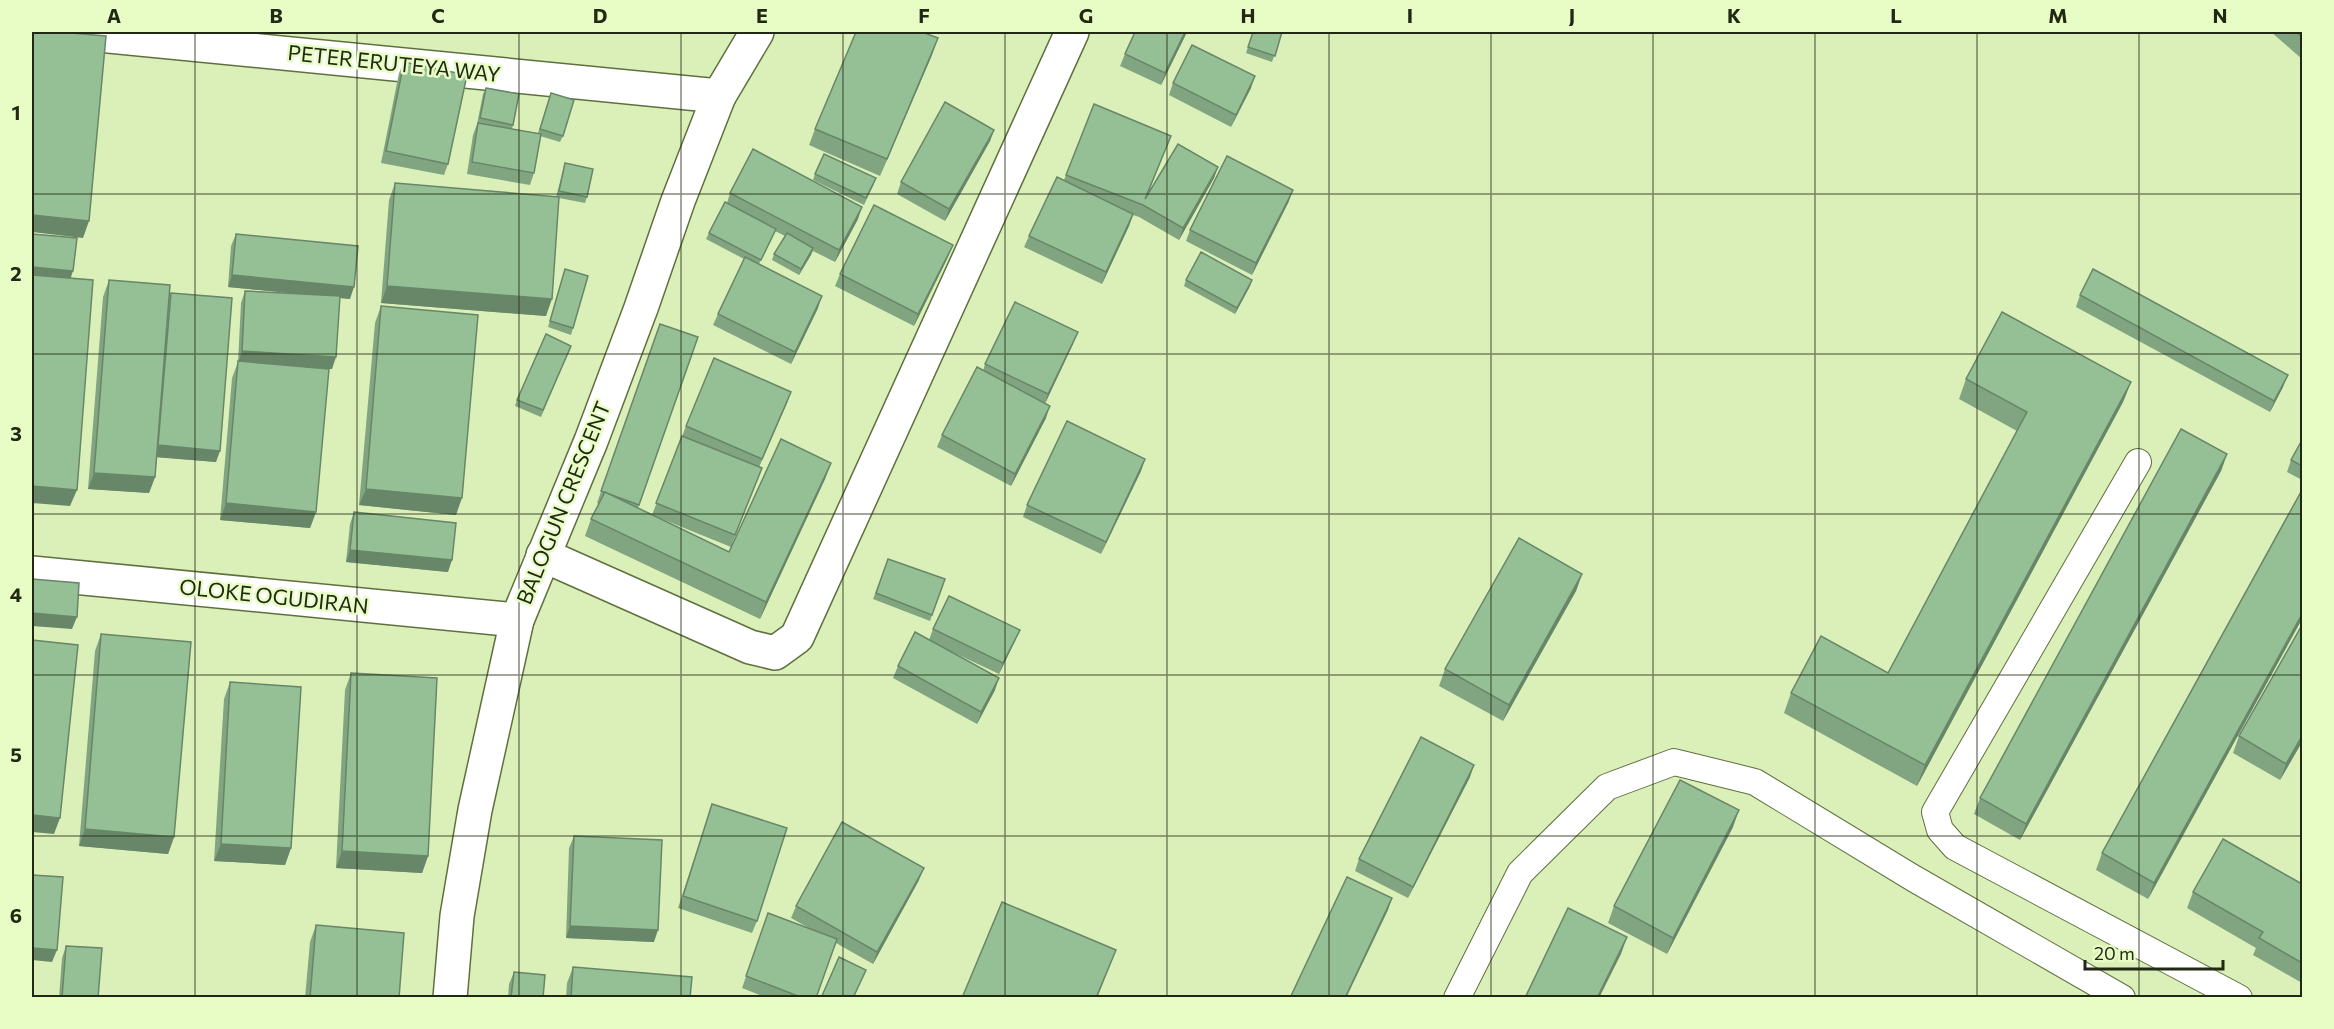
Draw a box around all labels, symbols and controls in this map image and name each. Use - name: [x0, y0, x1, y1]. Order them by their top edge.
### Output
- text: A: [107, 3, 121, 27]
- text: B: [269, 3, 283, 27]
- text: C: [431, 3, 445, 27]
- text: D: [593, 3, 607, 27]
- text: E: [756, 3, 768, 27]
- text: F: [918, 3, 930, 27]
- text: G: [1079, 3, 1093, 27]
- text: H: [1241, 3, 1256, 27]
- text: I: [1407, 3, 1413, 27]
- text: J: [1569, 3, 1575, 27]
- text: K: [1727, 3, 1741, 27]
- text: L: [1890, 3, 1902, 27]
- text: M: [2048, 3, 2068, 27]
- text: N: [2213, 3, 2228, 27]
- street label: PETER ERUTEYA WAY: [287, 39, 502, 86]
- text: 1: [11, 100, 21, 124]
- text: 2: [10, 261, 22, 285]
- street label: BALOGUN CRESCENT: [510, 397, 615, 608]
- text: 3: [10, 421, 22, 445]
- street label: OLOKE OGUDIRAN: [178, 573, 370, 618]
- text: 4: [10, 582, 22, 606]
- text: 5: [10, 742, 22, 766]
- text: 6: [10, 903, 22, 927]
- scale bar: [2085, 933, 2223, 971]
- text: 20 m: [2094, 942, 2135, 964]

